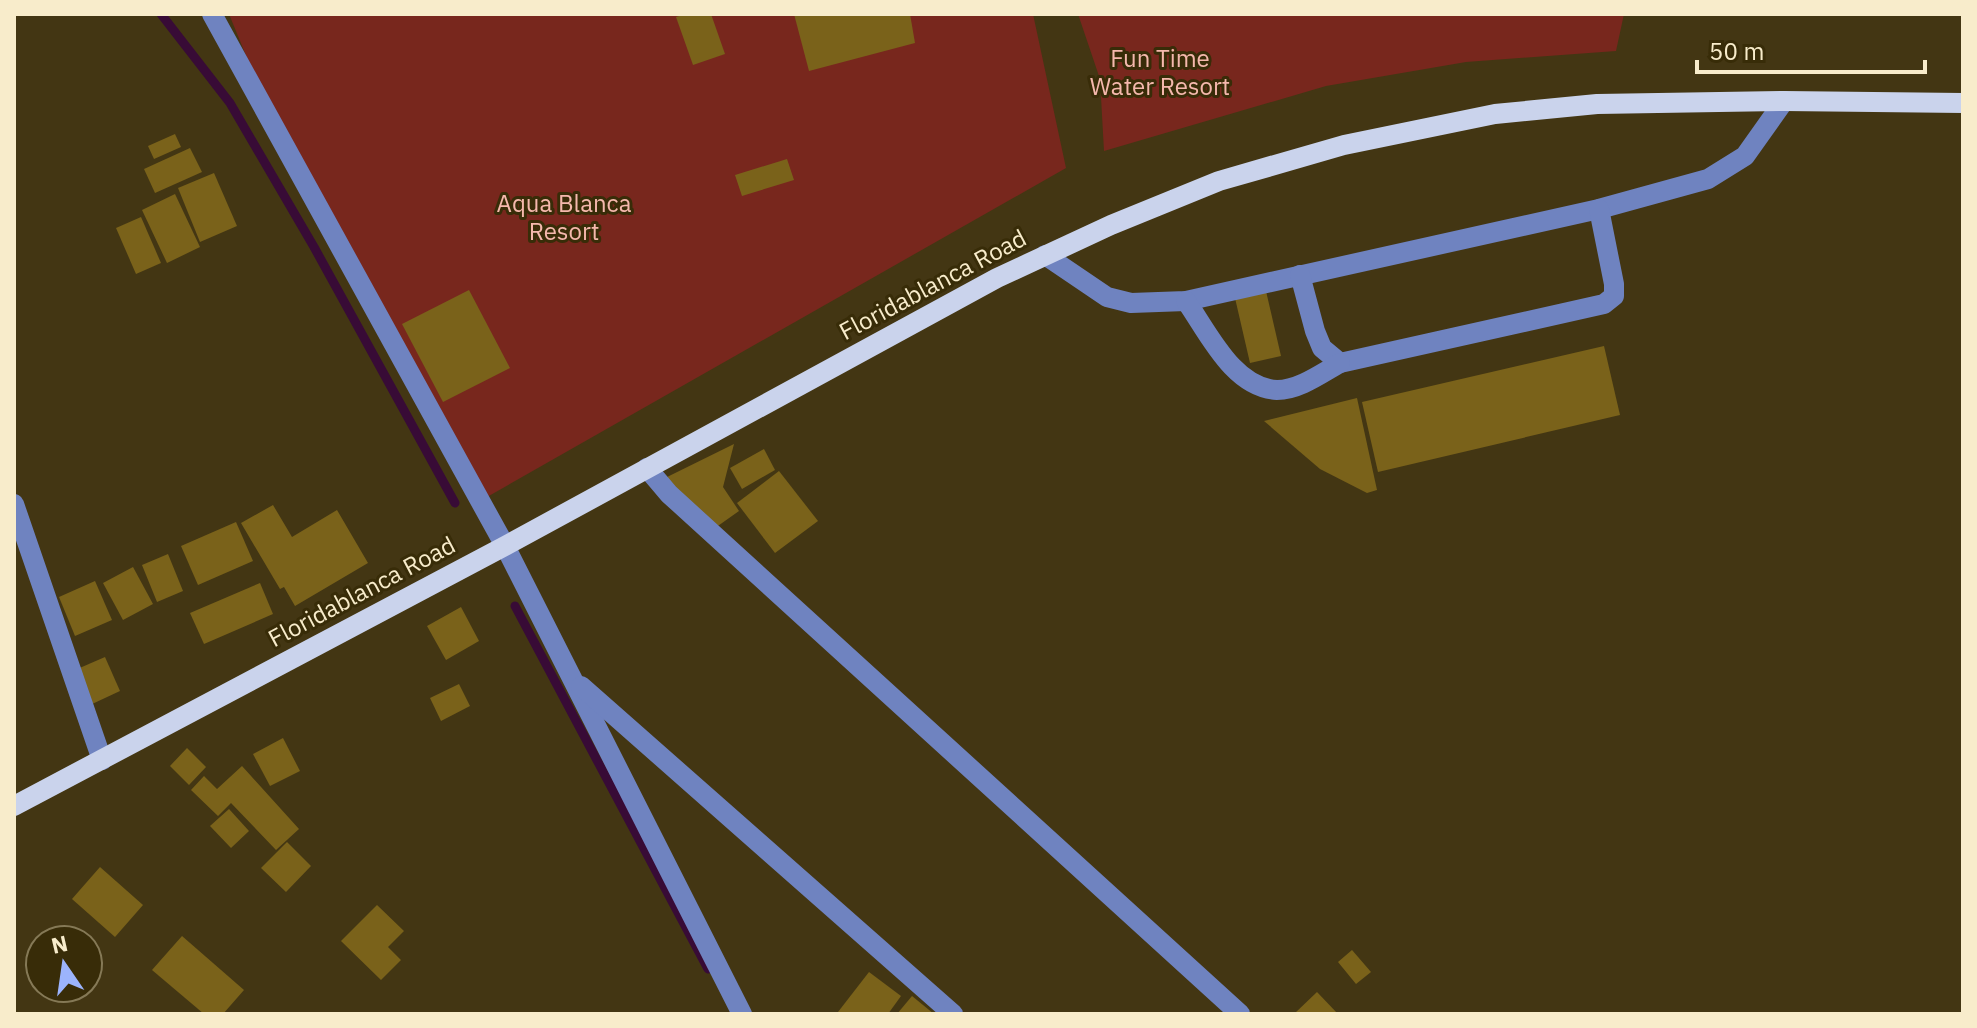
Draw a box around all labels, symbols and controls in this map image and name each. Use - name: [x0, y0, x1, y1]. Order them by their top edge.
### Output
- scale bar: [1697, 24, 1925, 74]
- text: 50 m: [1709, 35, 1764, 67]
- park label: Fun Time Water Resort: [1090, 42, 1230, 102]
- park label: Aqua Blanca Resort: [497, 187, 632, 247]
- street label: Floridablanca Road: [833, 221, 1032, 347]
- street label: Floridablanca Road: [262, 528, 461, 654]
- north arrow: [24, 924, 104, 1004]
- text: N: [48, 928, 70, 960]

